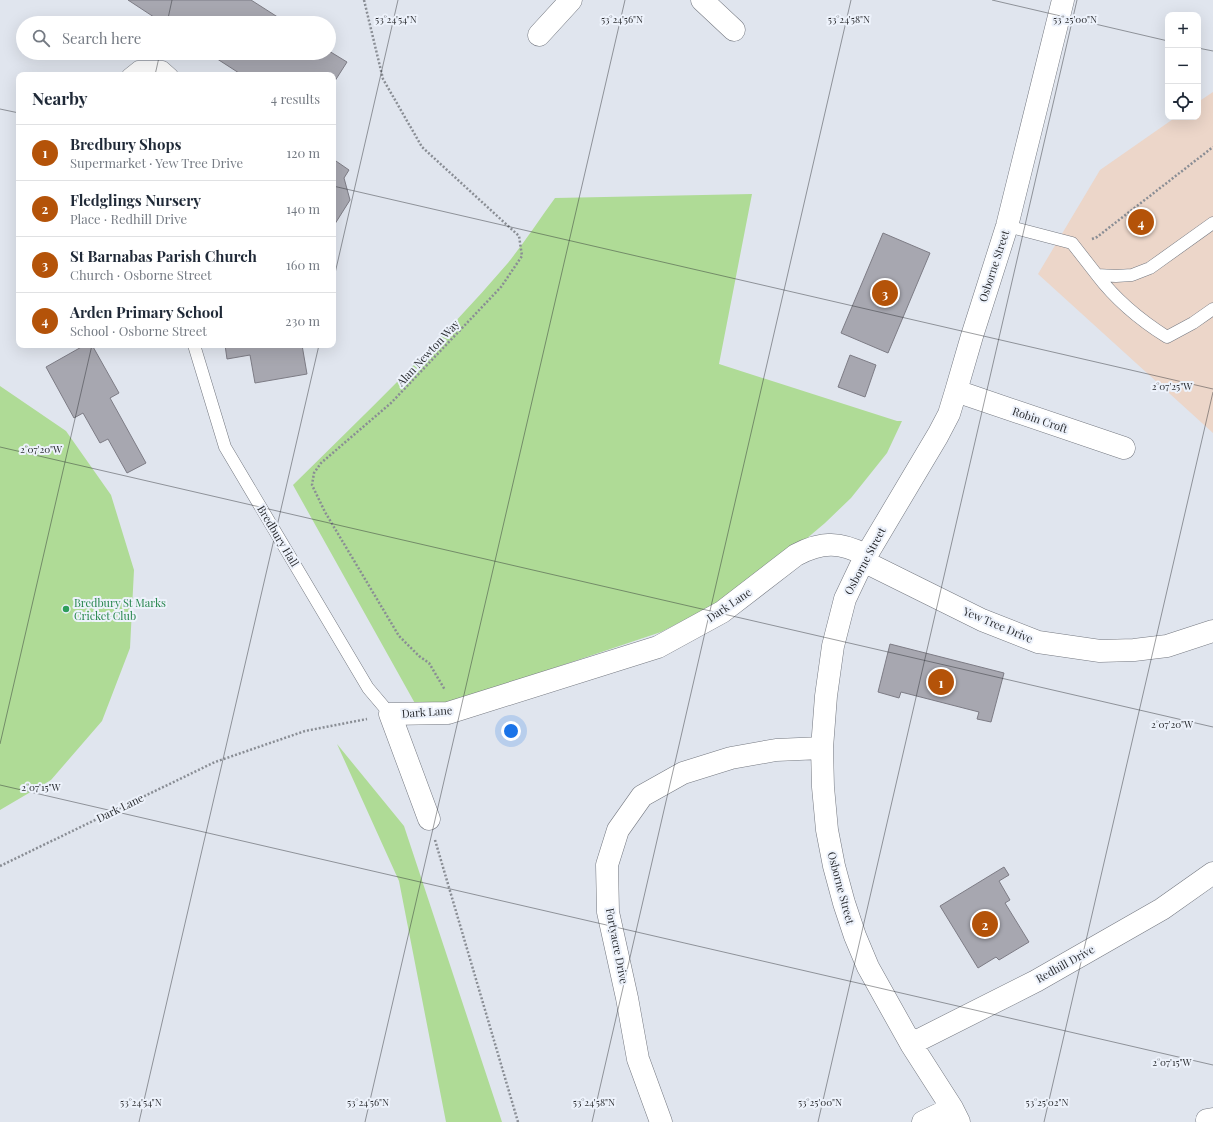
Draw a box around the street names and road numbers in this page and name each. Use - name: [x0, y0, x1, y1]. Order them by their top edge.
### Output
- street label: Osborne Street: [975, 228, 1012, 304]
- street label: Alan Newton Way: [392, 316, 463, 390]
- street label: Robin Croft: [1010, 403, 1070, 436]
- street label: Bredbury Hall: [254, 502, 303, 569]
- street label: Osborne Street: [840, 524, 889, 597]
- street label: Dark Lane: [703, 584, 754, 625]
- street label: Yew Tree Drive: [960, 603, 1036, 646]
- street label: Dark Lane: [401, 702, 453, 721]
- street label: Dark Lane: [94, 789, 146, 825]
- street label: Osborne Street: [825, 850, 858, 926]
- street label: Fortyacre Drive: [603, 907, 632, 986]
- street label: Redhill Drive: [1033, 941, 1097, 986]

